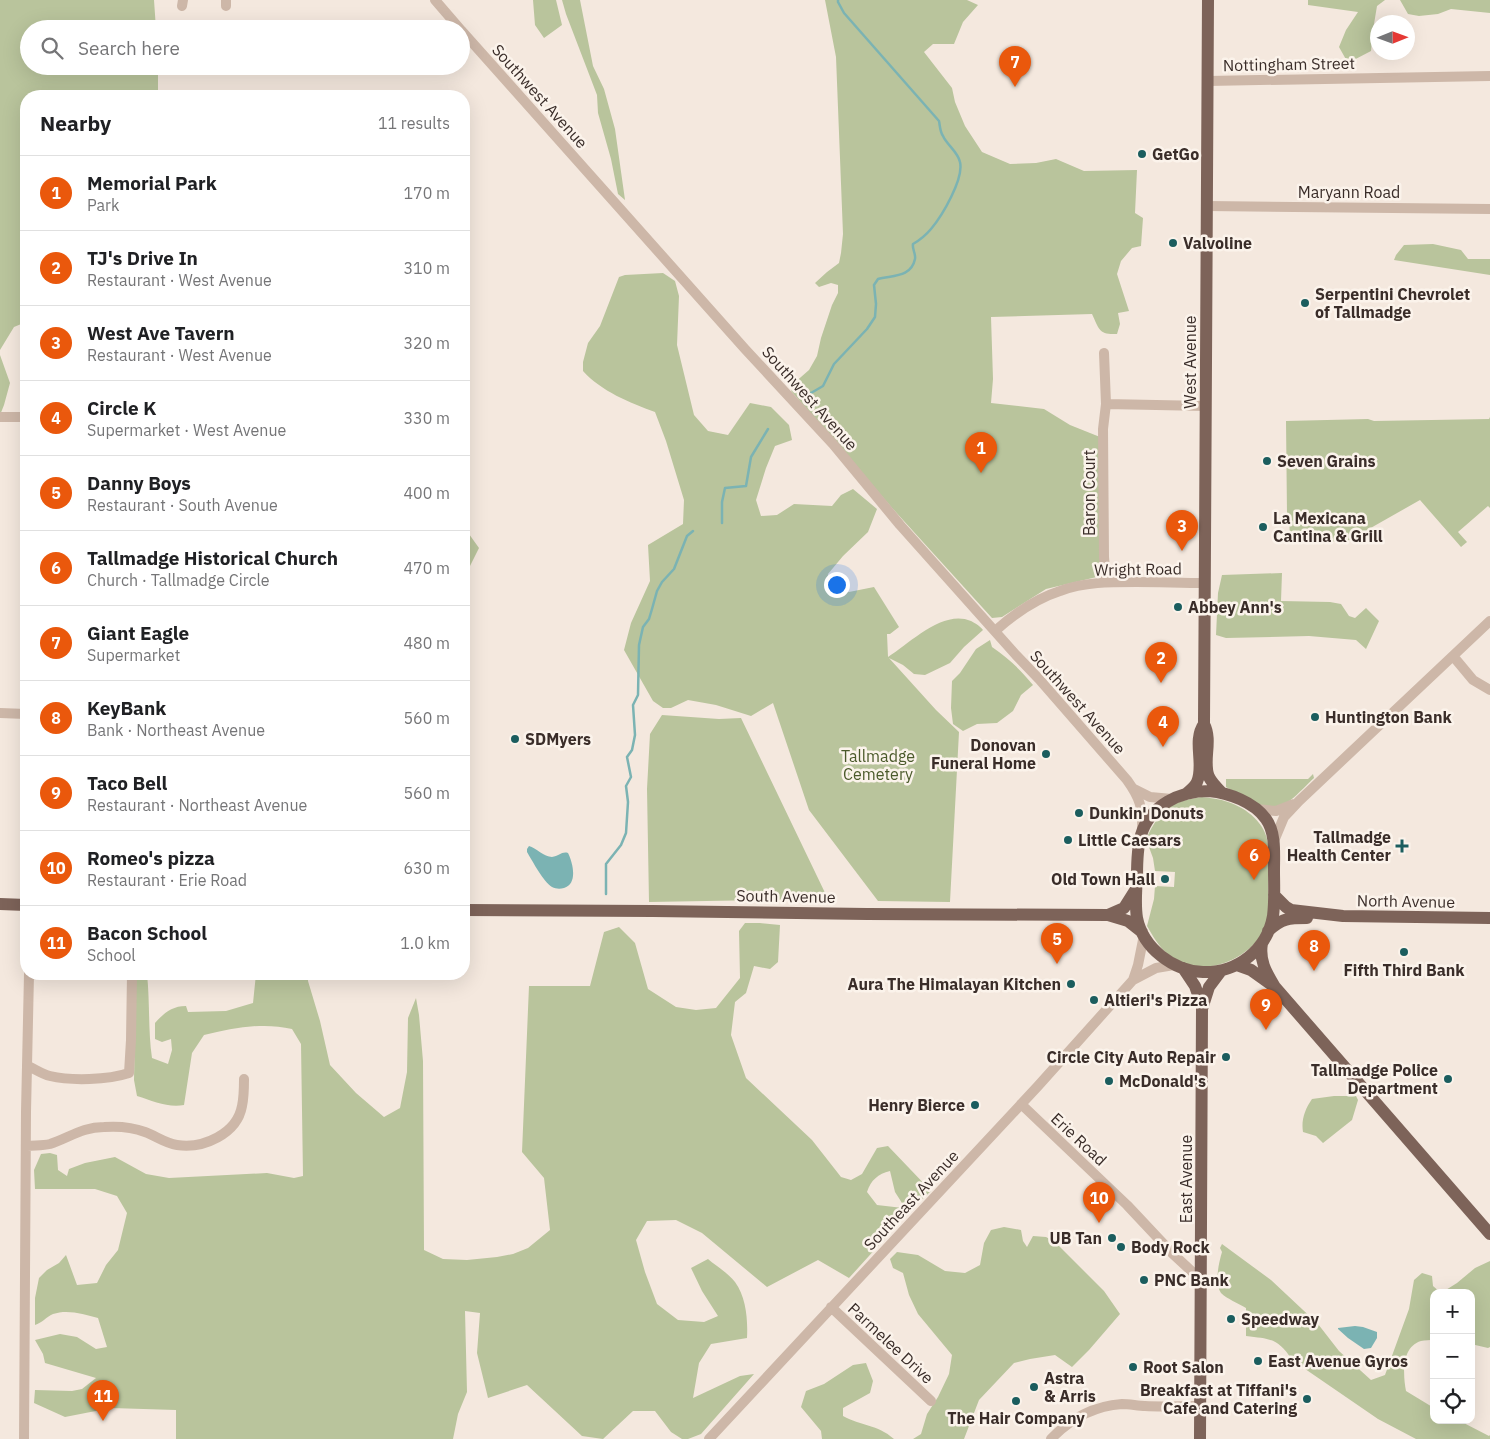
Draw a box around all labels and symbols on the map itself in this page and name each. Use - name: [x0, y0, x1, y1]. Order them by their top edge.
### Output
- north arrow: [1370, 15, 1415, 60]
- street label: Southwest Avenue: [488, 40, 592, 152]
- pin: 7: [999, 46, 1031, 87]
- street label: Nottingham Street: [1223, 53, 1355, 75]
- place label: GetGo: [1152, 144, 1199, 164]
- marker: GetGo: [1136, 148, 1148, 160]
- street label: Maryann Road: [1298, 182, 1400, 202]
- place label: Valvoline: [1183, 233, 1252, 253]
- marker: Valvoline: [1167, 237, 1179, 249]
- place label: Serpentini Chevrolet of Tallmadge: [1315, 284, 1470, 322]
- marker: Serpentini Chevrolet of Tallmadge: [1299, 297, 1311, 309]
- street label: West Avenue: [1180, 315, 1200, 409]
- street label: Southwest Avenue: [758, 342, 862, 454]
- pin: 1: [965, 432, 997, 473]
- street label: Baron Court: [1079, 450, 1099, 536]
- place label: Seven Grains: [1277, 451, 1376, 471]
- marker: Seven Grains: [1261, 455, 1273, 467]
- place label: La Mexicana Cantina & Grill: [1273, 508, 1383, 546]
- pin: 3: [1166, 510, 1198, 551]
- marker: La Mexicana Cantina & Grill: [1257, 521, 1269, 533]
- street label: Wright Road: [1094, 558, 1182, 580]
- your location: [824, 572, 850, 598]
- place label: Abbey Ann's: [1188, 597, 1282, 617]
- marker: Abbey Ann's: [1172, 601, 1184, 613]
- pin: 2: [1145, 642, 1177, 683]
- street label: Southwest Avenue: [1026, 646, 1130, 758]
- pin: 4: [1147, 706, 1179, 747]
- place label: Huntington Bank: [1325, 707, 1452, 727]
- marker: Huntington Bank: [1309, 711, 1321, 723]
- place label: SDMyers: [525, 729, 591, 749]
- marker: SDMyers: [509, 733, 521, 745]
- place label: Donovan Funeral Home: [931, 735, 1036, 773]
- park label: Tallmadge Cemetery: [841, 746, 915, 784]
- marker: Donovan Funeral Home: [1040, 748, 1052, 760]
- place label: Dunkin' Donuts: [1089, 803, 1204, 823]
- marker: Dunkin' Donuts: [1073, 807, 1085, 819]
- place label: Tallmadge Health Center: [1287, 827, 1392, 865]
- place label: Little Caesars: [1078, 830, 1181, 850]
- marker: Little Caesars: [1062, 834, 1074, 846]
- pin: 6: [1238, 839, 1270, 880]
- marker: Tallmadge Health Center: [1395, 839, 1409, 853]
- place label: Old Town Hall: [1051, 869, 1155, 889]
- marker: Old Town Hall: [1159, 873, 1171, 885]
- street label: South Avenue: [736, 885, 836, 907]
- street label: North Avenue: [1357, 890, 1455, 912]
- pin: 5: [1041, 923, 1073, 964]
- pin: 8: [1298, 930, 1330, 971]
- marker: Fifth Third Bank: [1398, 946, 1410, 958]
- place label: Fifth Third Bank: [1343, 960, 1465, 980]
- place label: Aura The Himalayan Kitchen: [848, 974, 1061, 994]
- marker: Aura The Himalayan Kitchen: [1065, 978, 1077, 990]
- pin: 9: [1250, 989, 1282, 1030]
- place label: Altieri's Pizza: [1104, 990, 1207, 1010]
- marker: Altieri's Pizza: [1088, 994, 1100, 1006]
- place label: Circle City Auto Repair: [1047, 1047, 1217, 1067]
- marker: Circle City Auto Repair: [1220, 1051, 1232, 1063]
- place label: Tallmadge Police Department: [1311, 1060, 1438, 1098]
- place label: McDonald's: [1119, 1071, 1206, 1091]
- marker: Tallmadge Police Department: [1442, 1073, 1454, 1085]
- marker: McDonald's: [1103, 1075, 1115, 1087]
- place label: Henry Bierce: [868, 1095, 965, 1115]
- marker: Henry Bierce: [969, 1099, 981, 1111]
- street label: Erie Road: [1047, 1108, 1111, 1170]
- street label: East Avenue: [1176, 1135, 1196, 1223]
- street label: Southeast Avenue: [859, 1146, 963, 1254]
- pin: 10: [1083, 1182, 1115, 1223]
- place label: UB Tan: [1050, 1228, 1102, 1248]
- marker: UB Tan: [1106, 1232, 1118, 1244]
- place label: Body Rock: [1131, 1237, 1211, 1257]
- marker: Body Rock: [1115, 1241, 1127, 1253]
- place label: PNC Bank: [1154, 1270, 1230, 1290]
- marker: PNC Bank: [1138, 1274, 1150, 1286]
- street label: Parmelee Drive: [844, 1298, 938, 1388]
- place label: Speedway: [1241, 1309, 1320, 1329]
- marker: Speedway: [1225, 1313, 1237, 1325]
- place label: East Avenue Gyros: [1268, 1351, 1408, 1371]
- marker: East Avenue Gyros: [1252, 1355, 1264, 1367]
- place label: Root Salon: [1143, 1357, 1224, 1377]
- marker: Root Salon: [1127, 1361, 1139, 1373]
- place label: Astra & Arris: [1044, 1368, 1096, 1406]
- pin: 11: [87, 1380, 119, 1421]
- place label: Breakfast at Tiffani's Cafe and Catering: [1140, 1380, 1297, 1418]
- marker: Astra & Arris: [1028, 1381, 1040, 1393]
- marker: Breakfast at Tiffani's Cafe and Catering: [1301, 1393, 1313, 1405]
- marker: The Hair Company: [1010, 1395, 1022, 1407]
- place label: The Hair Company: [947, 1408, 1085, 1428]

